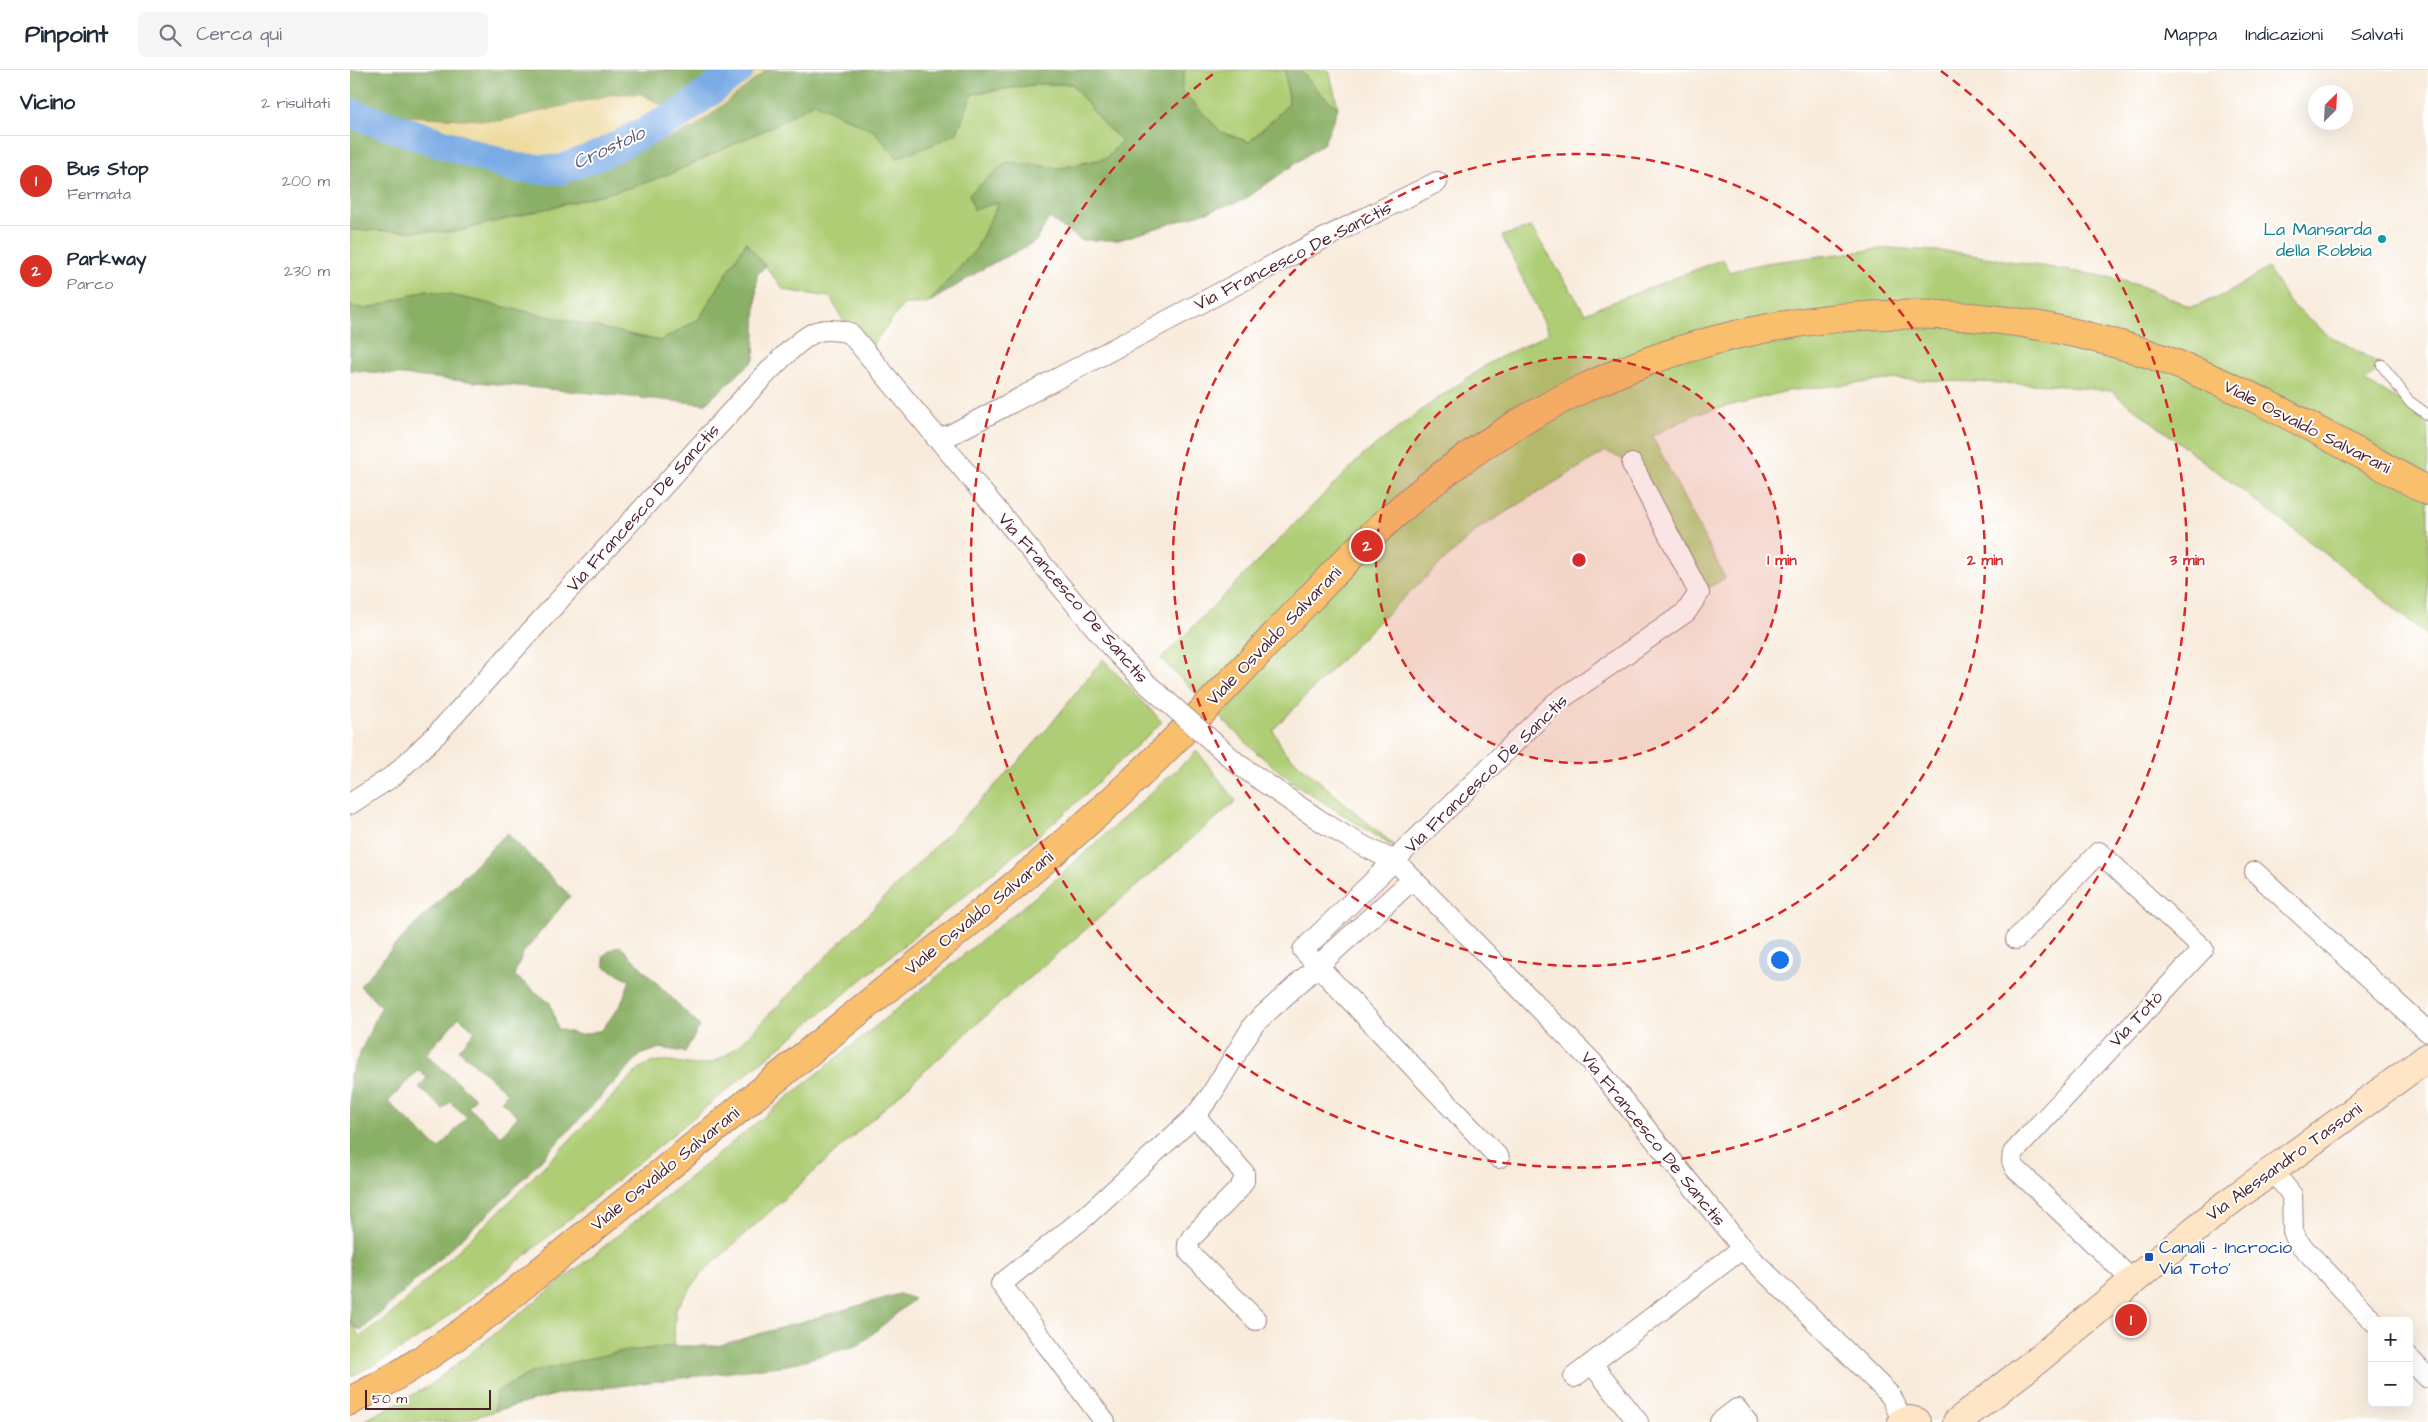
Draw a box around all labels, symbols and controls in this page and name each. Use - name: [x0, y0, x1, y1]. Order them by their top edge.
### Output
- search box: [138, 12, 488, 57]
- text: Pinpoint: [25, 18, 108, 52]
- icon: search: [156, 21, 184, 49]
- text: Cerca qui: [196, 21, 282, 48]
- text: Mappa: [2164, 22, 2217, 47]
- text: Indicazioni: [2245, 22, 2323, 47]
- text: Salvati: [2351, 22, 2403, 47]
- north arrow: [2308, 85, 2353, 130]
- text: Vicino: [20, 88, 75, 117]
- text: 2 risultati: [261, 92, 330, 114]
- water label: Crostolo: [569, 119, 650, 176]
- text: Bus Stop: [67, 156, 148, 183]
- text: 1: [35, 170, 37, 192]
- text: 200 m: [282, 170, 330, 192]
- text: Fermata: [67, 183, 131, 205]
- street label: Via Francesco De Sanctis: [1190, 195, 1396, 317]
- place label: La Mansarda della Robbia: [2264, 217, 2372, 263]
- marker: La Mansarda della Robbia: [2376, 233, 2388, 245]
- text: Parkway: [67, 246, 146, 273]
- text: 2: [31, 260, 41, 282]
- text: 230 m: [284, 260, 330, 282]
- text: Parco: [67, 273, 113, 295]
- street label: Viale Osvaldo Salvarani: [2219, 374, 2395, 480]
- street label: Via Francesco De Sanctis: [561, 418, 725, 598]
- street label: Via Francesco De Sanctis: [992, 507, 1154, 689]
- pin: 2: [1351, 527, 1383, 565]
- text: 1 min: [1767, 550, 1797, 571]
- text: 2 min: [1966, 550, 2004, 571]
- text: 3 min: [2168, 550, 2205, 571]
- centre of rings: [1570, 551, 1588, 569]
- street label: Viale Osvaldo Salvarani: [1201, 561, 1347, 711]
- street label: Via Francesco De Sanctis: [1399, 689, 1573, 859]
- street label: Viale Osvaldo Salvarani: [899, 845, 1059, 981]
- your location: [1767, 947, 1793, 973]
- street label: Via Totò: [2103, 985, 2169, 1053]
- street label: Via Francesco De Sanctis: [1575, 1046, 1731, 1232]
- street label: Via Alessandro Tassoni: [2201, 1097, 2367, 1227]
- street label: Viale Osvaldo Salvarani: [585, 1101, 745, 1237]
- place label: Canali - Incrocio Via Toto': [2159, 1235, 2292, 1281]
- marker: Canali - Incrocio Via Toto': [2143, 1251, 2155, 1263]
- pin: 1: [2115, 1301, 2147, 1339]
- map controls: [2368, 1317, 2413, 1407]
- button: +: [2368, 1317, 2413, 1362]
- button: −: [2368, 1362, 2413, 1407]
- scale bar: [365, 1387, 491, 1410]
- text: 50 m: [372, 1389, 407, 1409]

